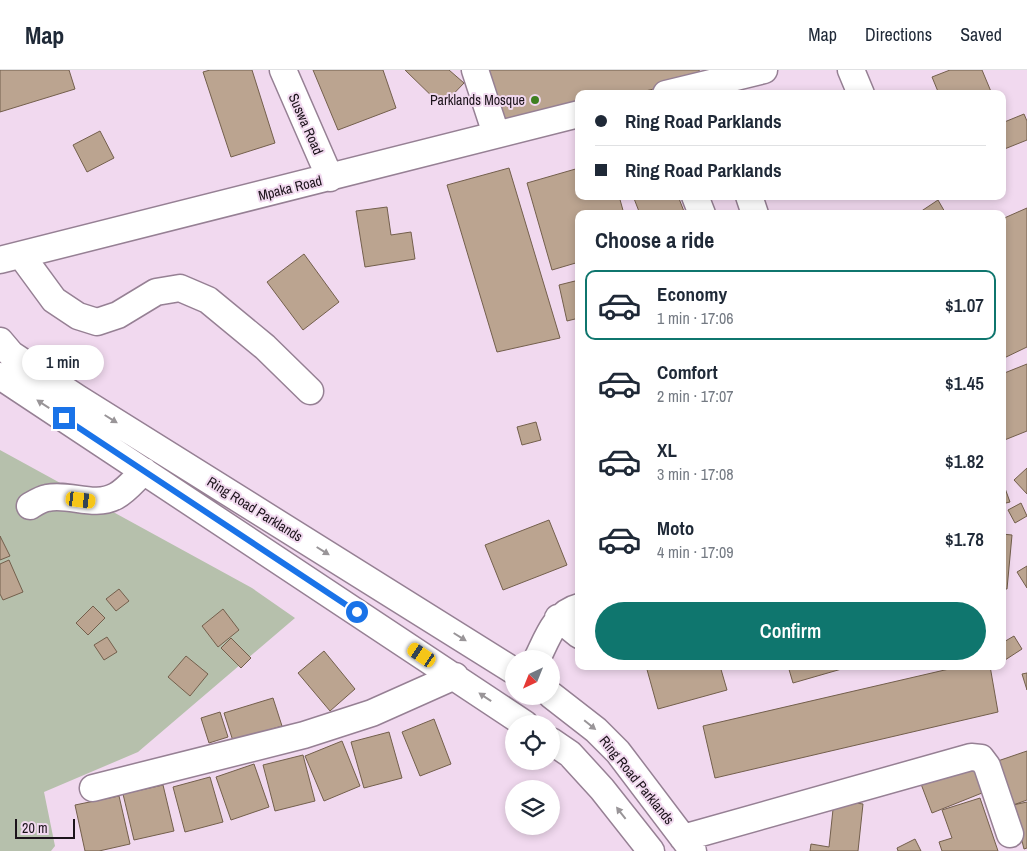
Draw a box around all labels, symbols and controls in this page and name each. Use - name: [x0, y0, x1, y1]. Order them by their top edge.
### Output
- text: Map: [25, 19, 64, 51]
- text: Map: [808, 22, 837, 47]
- text: Directions: [865, 22, 932, 47]
- text: Saved: [960, 22, 1002, 47]
- street label: Suswa Road: [285, 91, 327, 157]
- place label: Parklands Mosque: [430, 91, 525, 109]
- marker: Parklands Mosque: [529, 94, 541, 106]
- text: Ring Road Parklands: [625, 108, 782, 134]
- text: Ring Road Parklands: [625, 157, 782, 183]
- street label: Mpaka Road: [256, 171, 324, 205]
- text: Choose a ride: [595, 225, 714, 255]
- text: Economy: [657, 281, 727, 307]
- icon: car: [597, 283, 642, 328]
- text: $1.07: [945, 292, 984, 318]
- text: 1 min · 17:06: [657, 307, 734, 329]
- callout: 1 min: [23, 346, 105, 380]
- text: 1 min: [46, 351, 80, 373]
- text: Comfort: [657, 359, 718, 385]
- icon: car: [597, 361, 642, 406]
- text: $1.45: [945, 370, 984, 396]
- text: 2 min · 17:07: [657, 385, 734, 407]
- one-way arrow: [36, 399, 50, 409]
- route end: [53, 407, 75, 429]
- one-way arrow: [104, 414, 117, 423]
- text: XL: [657, 437, 677, 463]
- icon: car: [597, 439, 642, 484]
- text: $1.82: [945, 448, 984, 474]
- text: 3 min · 17:08: [657, 463, 734, 485]
- street label: Ring Road Parklands: [204, 472, 306, 546]
- car: [65, 491, 96, 509]
- text: Moto: [657, 515, 694, 541]
- icon: car: [597, 517, 642, 562]
- text: $1.78: [945, 526, 984, 552]
- text: 4 min · 17:09: [657, 541, 734, 563]
- one-way arrow: [316, 547, 329, 556]
- route start: [346, 601, 368, 623]
- button: Confirm: [595, 602, 986, 660]
- one-way arrow: [454, 633, 467, 642]
- car: [405, 640, 438, 670]
- north arrow: [505, 650, 560, 705]
- map controls: [505, 650, 560, 835]
- one-way arrow: [478, 692, 492, 702]
- button: locate: [505, 715, 560, 770]
- one-way arrow: [583, 719, 596, 730]
- street label: Ring Road Parklands: [596, 732, 678, 828]
- button: layers: [505, 780, 560, 835]
- one-way arrow: [615, 807, 626, 820]
- scale bar: [15, 816, 75, 839]
- text: 20 m: [22, 819, 48, 837]

